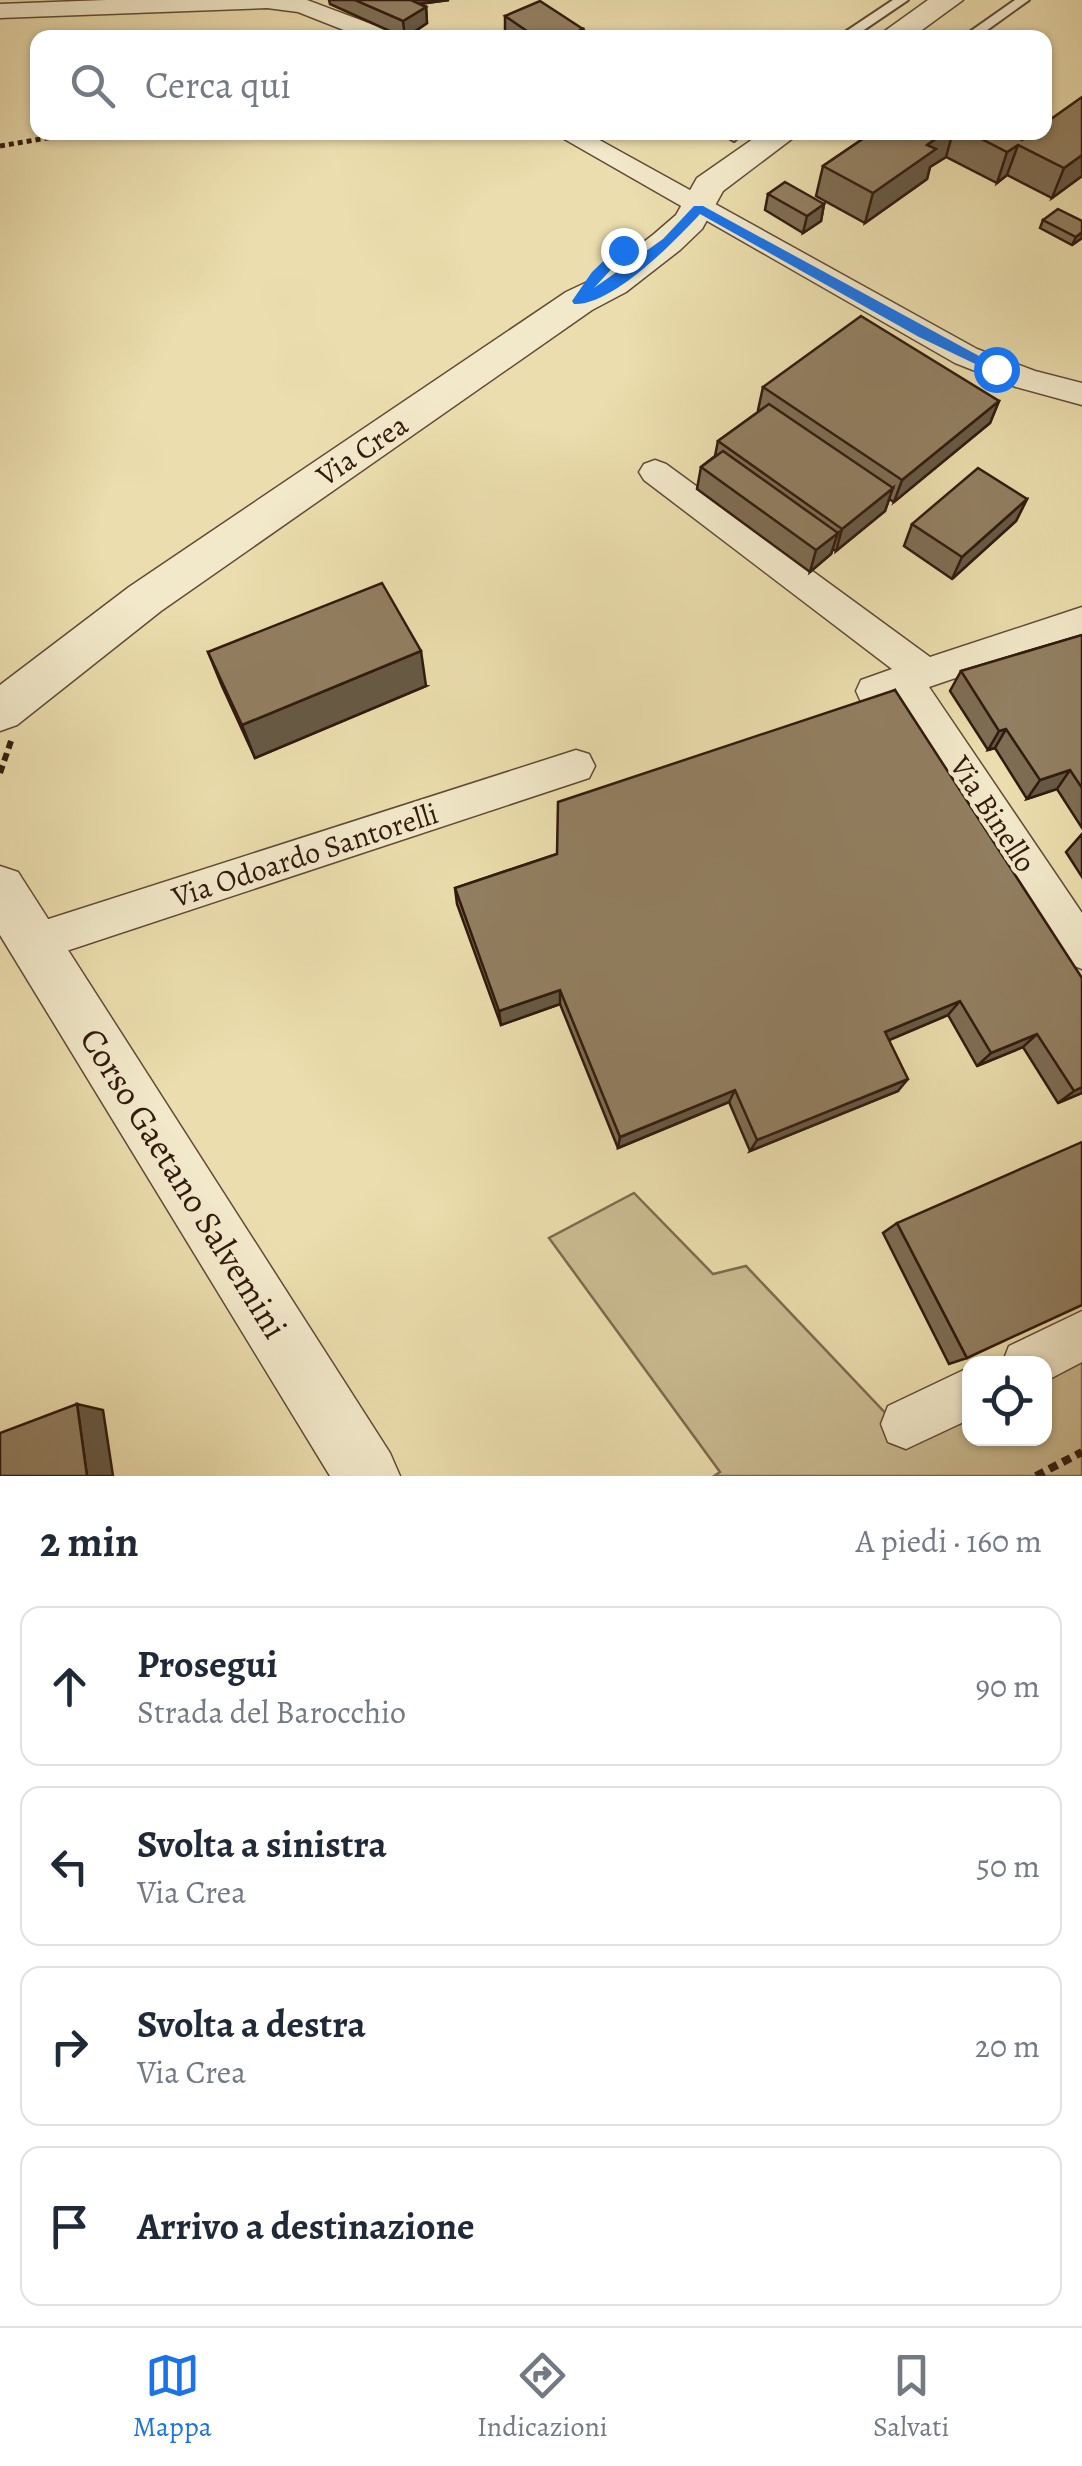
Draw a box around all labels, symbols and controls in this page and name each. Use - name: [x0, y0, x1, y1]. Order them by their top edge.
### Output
- search box: [30, 30, 1052, 140]
- icon: search: [65, 58, 120, 113]
- text: Cerca qui: [145, 59, 291, 111]
- route end: [601, 228, 647, 274]
- route start: [974, 347, 1020, 393]
- street label: Via Crea: [308, 405, 416, 496]
- street label: Via Binello: [940, 747, 1045, 880]
- street label: Via Odoardo Santorelli: [166, 793, 443, 917]
- street label: Corso Gaetano Salvemini: [69, 1018, 299, 1348]
- map controls: [962, 1356, 1052, 1446]
- button: locate: [962, 1356, 1052, 1446]
- text: 2 min: [40, 1513, 139, 1570]
- text: A piedi · 160 m: [856, 1519, 1042, 1563]
- text: Prosegui: [137, 1638, 278, 1690]
- icon: ahead: [42, 1659, 97, 1714]
- text: 90 m: [975, 1664, 1040, 1708]
- text: Strada del Barocchio: [137, 1690, 406, 1734]
- text: Svolta a sinistra: [137, 1818, 387, 1870]
- icon: left: [42, 1839, 97, 1894]
- text: 50 m: [976, 1844, 1040, 1888]
- text: Via Crea: [137, 1870, 246, 1914]
- text: Svolta a destra: [137, 1998, 366, 2050]
- icon: right: [42, 2019, 97, 2074]
- text: 20 m: [975, 2024, 1040, 2068]
- text: Via Crea: [137, 2050, 246, 2094]
- icon: arrive: [42, 2199, 97, 2254]
- text: Arrivo a destinazione: [137, 2200, 475, 2252]
- tab: Mappa: [133, 2348, 212, 2446]
- tab: Indicazioni: [477, 2348, 608, 2446]
- tab: Salvati: [873, 2348, 949, 2446]

